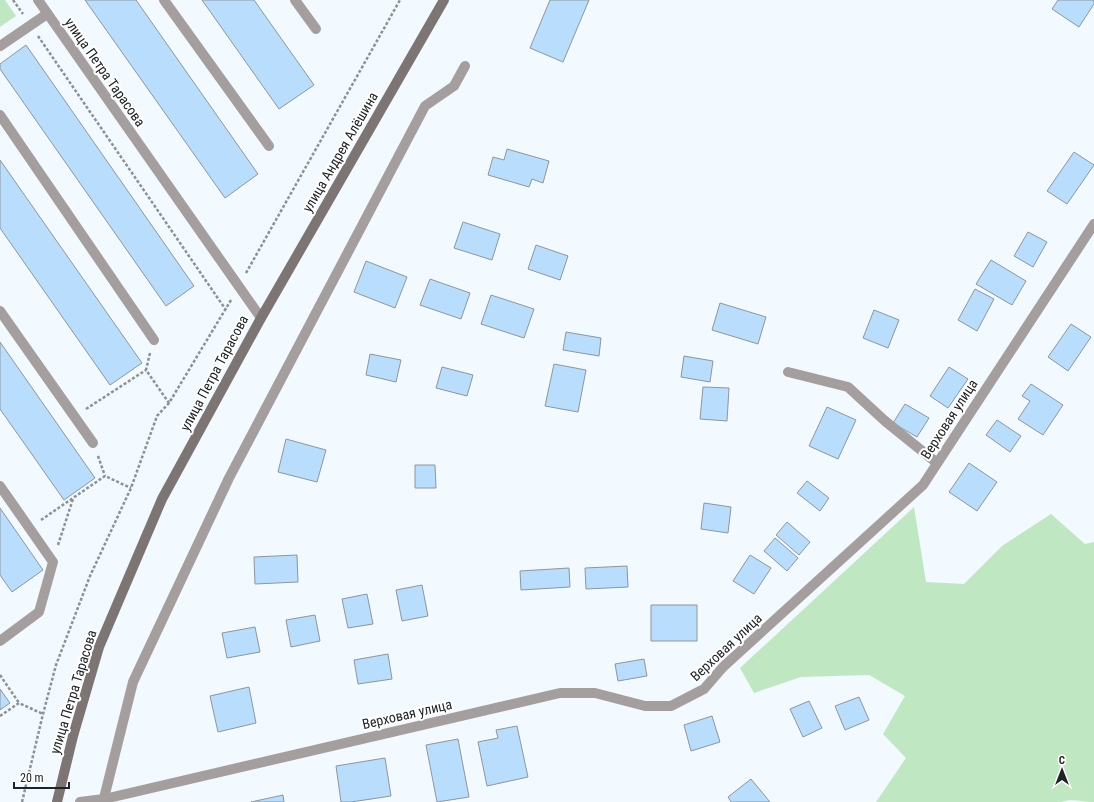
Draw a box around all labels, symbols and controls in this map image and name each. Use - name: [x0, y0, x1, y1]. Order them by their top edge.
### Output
- street label: улица Петра Тарасова: [61, 15, 149, 129]
- street label: улица Андрея Алёшина: [299, 89, 381, 215]
- street label: улица Петра Тарасова: [177, 312, 251, 434]
- street label: Верховая улица: [917, 376, 981, 462]
- street label: Верховая улица: [687, 610, 765, 684]
- street label: улица Петра Тарасова: [47, 628, 99, 756]
- street label: Верховая улица: [361, 696, 453, 732]
- north arrow: [1042, 750, 1082, 790]
- text: С: [1059, 754, 1065, 767]
- scale bar: [14, 764, 69, 790]
- text: 20 m: [20, 771, 44, 785]

